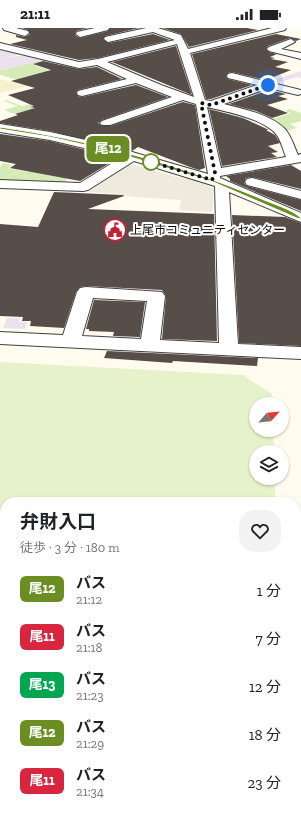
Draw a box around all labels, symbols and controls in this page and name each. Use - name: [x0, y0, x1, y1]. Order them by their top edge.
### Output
- text: 21:11: [20, 5, 50, 23]
- your location: [258, 75, 278, 95]
- line badge: 尾12: [85, 136, 131, 162]
- text: 尾12: [94, 140, 122, 157]
- unlabelled marker: [142, 153, 160, 171]
- public building icon: 上尾市コミュニティセンター: [102, 217, 128, 243]
- place label: 上尾市コミュニティセンター: [130, 223, 285, 237]
- north arrow: [249, 397, 289, 437]
- map controls: [249, 397, 289, 485]
- button: layers: [249, 445, 289, 485]
- text: 弁財入口: [20, 510, 96, 533]
- button: heart: [239, 510, 281, 552]
- text: 徒歩 · 3 分 · 180 m: [20, 540, 119, 555]
- text: バス: [76, 574, 106, 592]
- text: 尾12: [28, 580, 56, 597]
- text: 1 分: [257, 582, 281, 600]
- text: 21:12: [76, 592, 102, 607]
- text: バス: [76, 622, 106, 640]
- text: 尾11: [29, 628, 55, 645]
- text: 7 分: [256, 630, 281, 648]
- text: 21:18: [76, 640, 103, 655]
- text: バス: [76, 670, 106, 688]
- text: 尾13: [28, 676, 56, 693]
- text: 12 分: [249, 678, 281, 696]
- text: 21:23: [76, 688, 104, 703]
- text: バス: [76, 718, 106, 736]
- text: 尾12: [28, 724, 56, 741]
- text: 18 分: [249, 726, 281, 744]
- text: 21:29: [76, 736, 104, 751]
- text: バス: [76, 766, 106, 784]
- text: 尾11: [29, 772, 55, 789]
- text: 23 分: [248, 774, 281, 792]
- text: 21:34: [76, 784, 104, 799]

